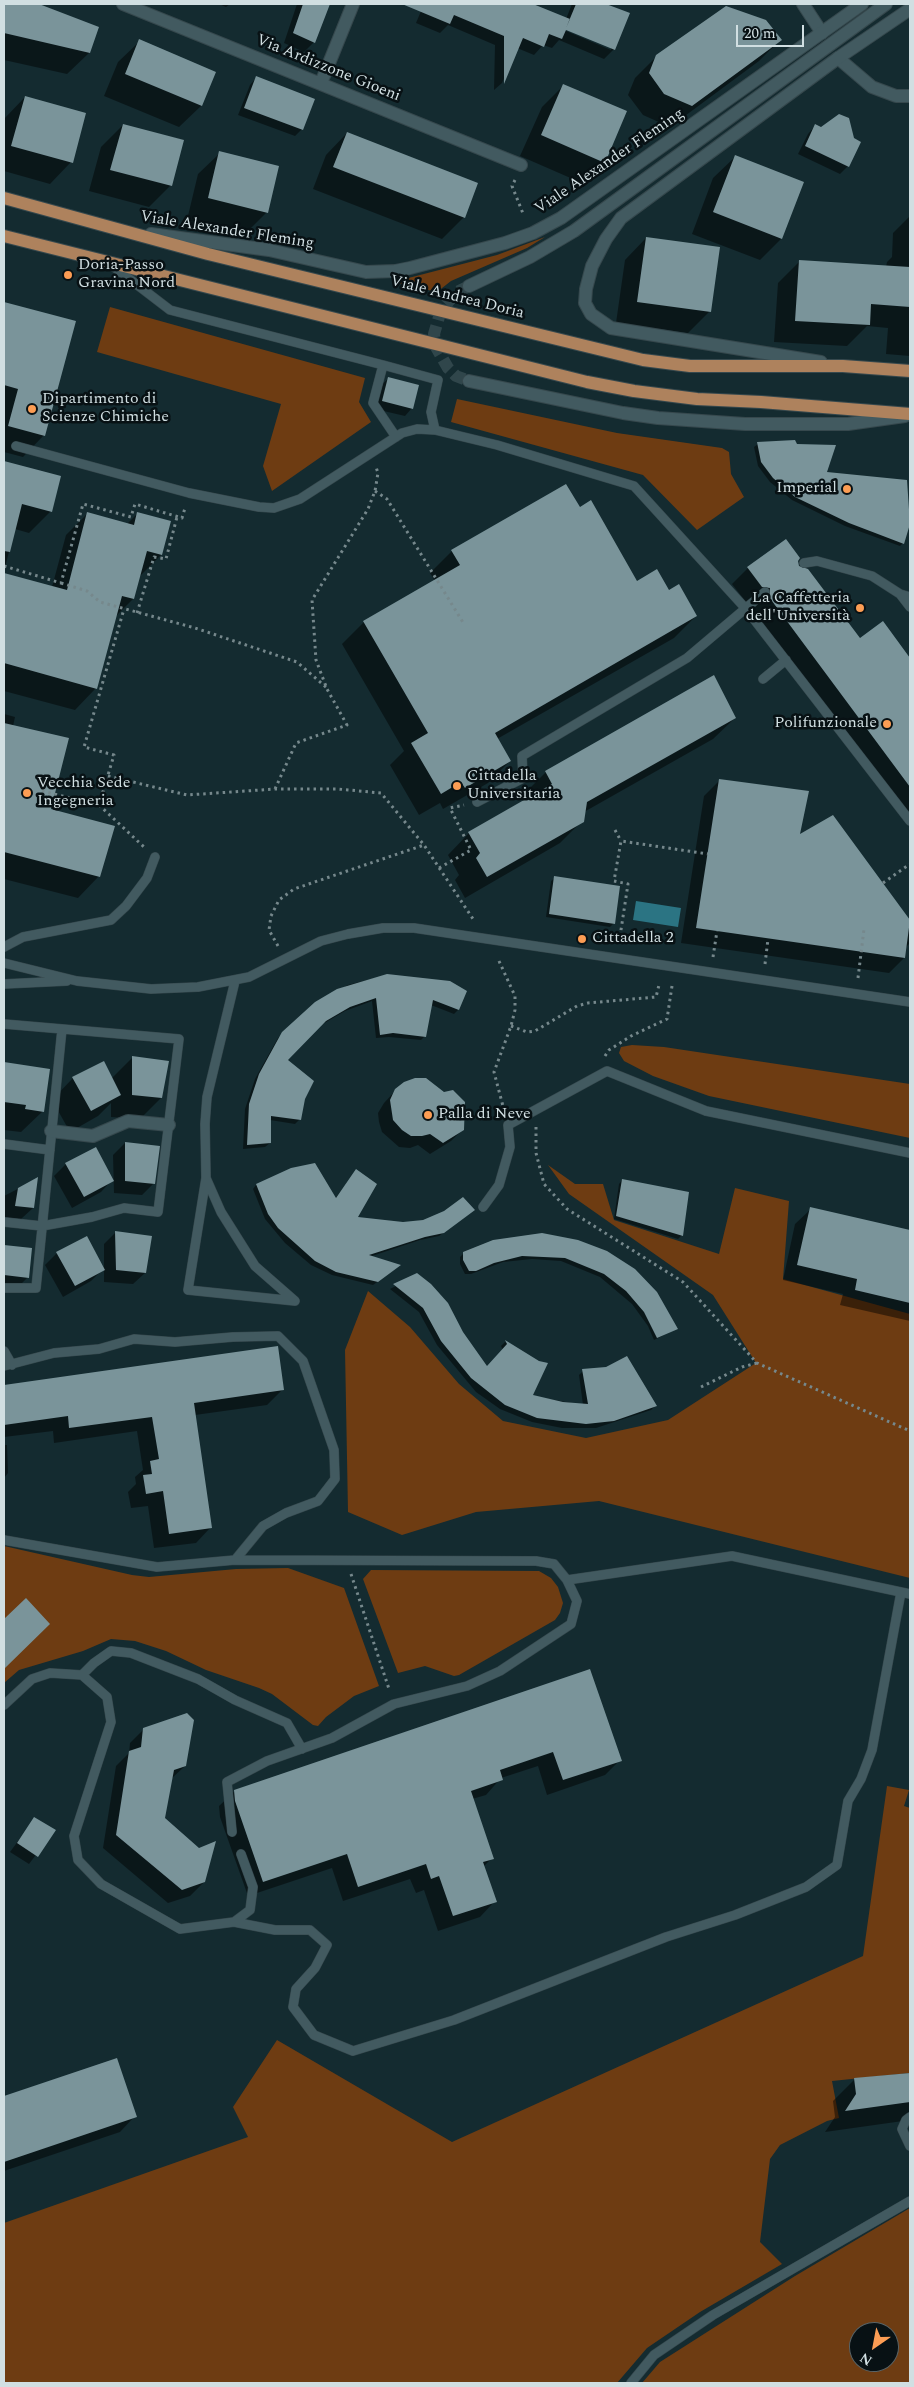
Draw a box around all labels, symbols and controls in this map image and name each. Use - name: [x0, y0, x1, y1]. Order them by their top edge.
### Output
- scale bar: [739, 15, 806, 47]
- text: 20 m: [744, 22, 776, 45]
- street label: Via Ardizzone Gioeni: [253, 31, 403, 107]
- street label: Viale Alexander Fleming: [532, 105, 688, 219]
- street label: Viale Alexander Fleming: [139, 208, 315, 254]
- place label: Doria-Passo Gravina Nord: [78, 256, 175, 294]
- marker: Doria-Passo Gravina Nord: [62, 269, 74, 281]
- street label: Viale Andrea Doria: [388, 272, 526, 324]
- place label: Dipartimento di Scienze Chimiche: [42, 390, 169, 428]
- marker: Dipartimento di Scienze Chimiche: [26, 403, 38, 415]
- place label: Imperial: [776, 479, 837, 499]
- marker: Imperial: [841, 483, 853, 495]
- place label: La Caffetteria dell'Università: [746, 589, 850, 627]
- marker: La Caffetteria dell'Università: [854, 602, 866, 614]
- place label: Polifunzionale: [774, 714, 877, 734]
- marker: Polifunzionale: [881, 718, 893, 730]
- place label: Cittadella Universitaria: [467, 767, 560, 805]
- place label: Vecchia Sede Ingegneria: [37, 774, 130, 812]
- marker: Cittadella Universitaria: [451, 780, 463, 792]
- marker: Vecchia Sede Ingegneria: [21, 787, 33, 799]
- place label: Cittadella 2: [592, 929, 674, 949]
- marker: Cittadella 2: [576, 933, 588, 945]
- place label: Palla di Neve: [438, 1105, 531, 1125]
- marker: Palla di Neve: [422, 1109, 434, 1121]
- north arrow: [849, 2322, 899, 2372]
- text: N: [856, 2347, 877, 2371]

